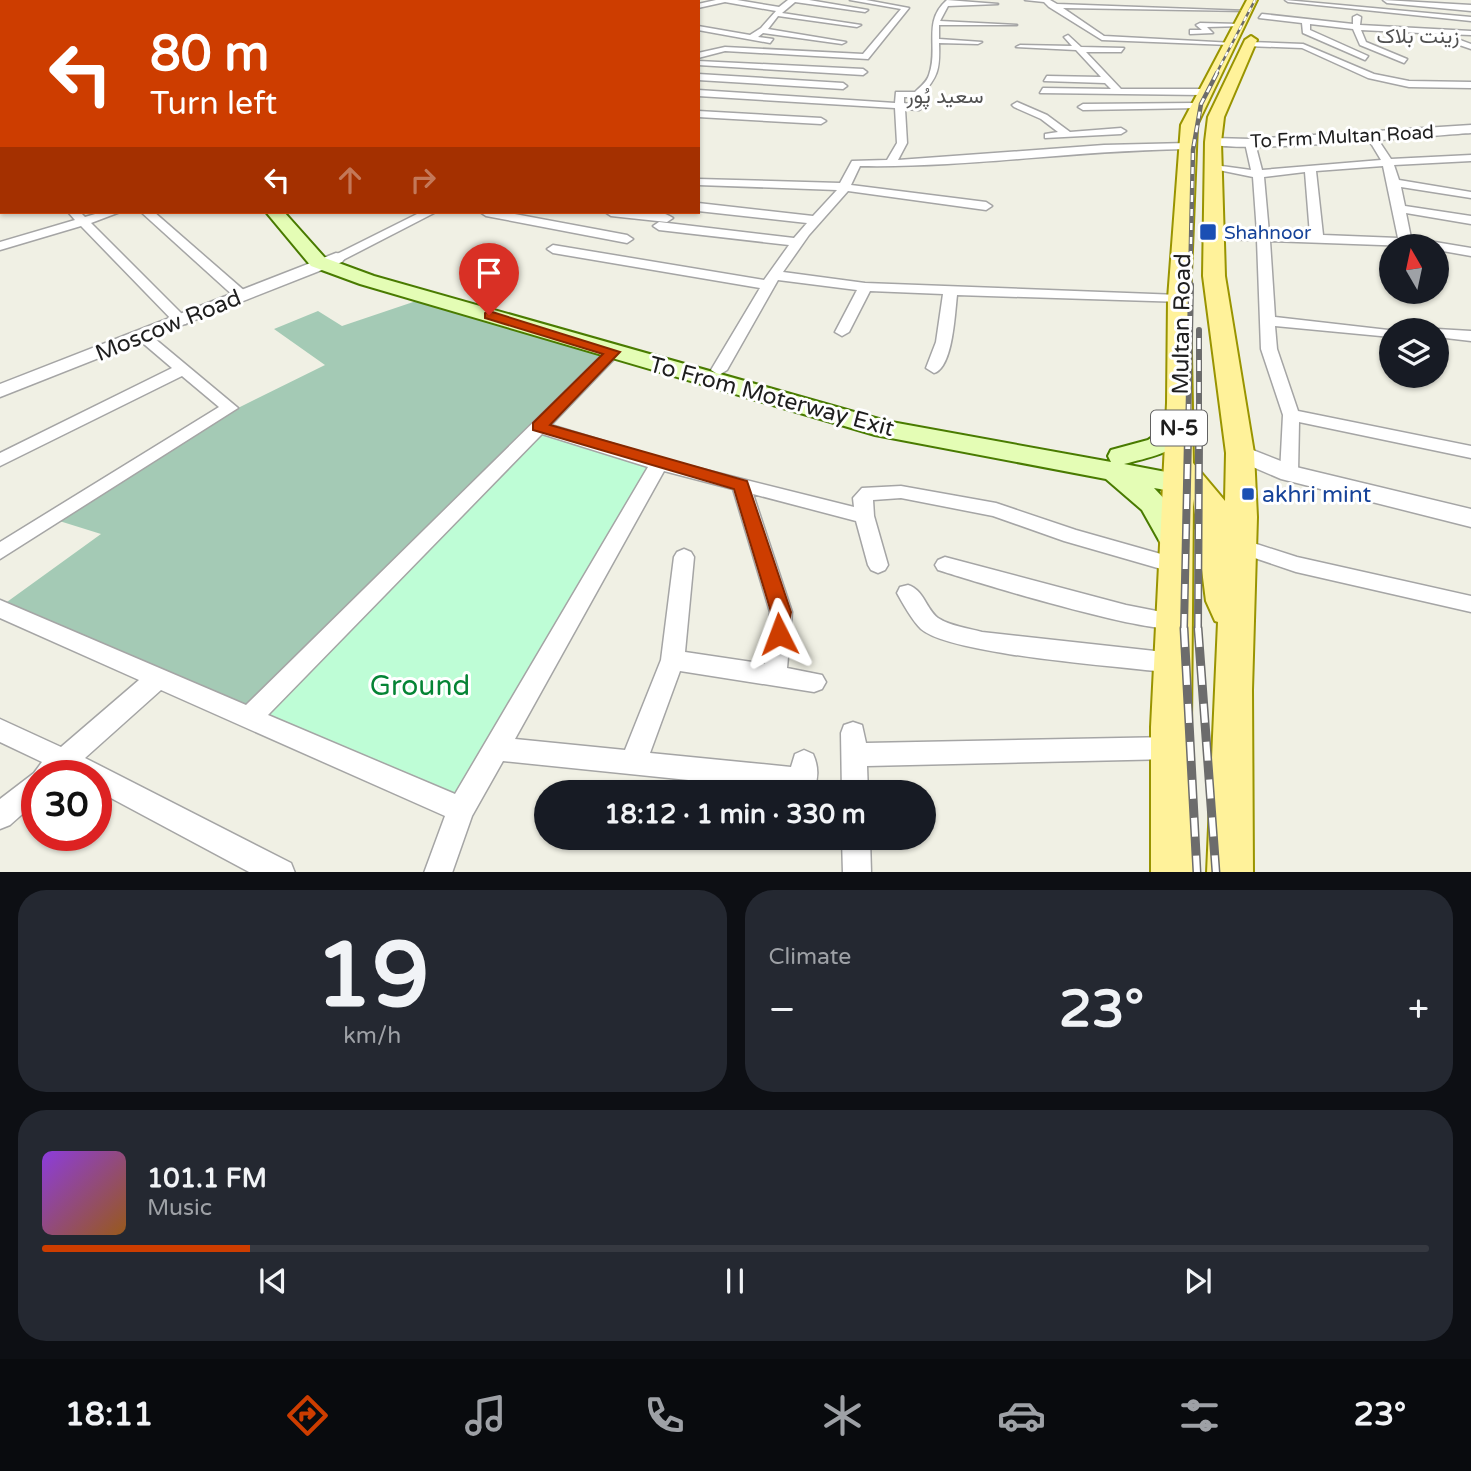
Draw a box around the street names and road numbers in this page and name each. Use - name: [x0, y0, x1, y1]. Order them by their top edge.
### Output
- street label: To Frm Multan Road: [1250, 121, 1435, 153]
- street label: Multan Road: [1167, 253, 1197, 395]
- street label: Moscow Road: [91, 284, 245, 368]
- street label: To From Moterway Exit: [646, 351, 897, 443]
- road number: N-5: [1151, 410, 1207, 446]

